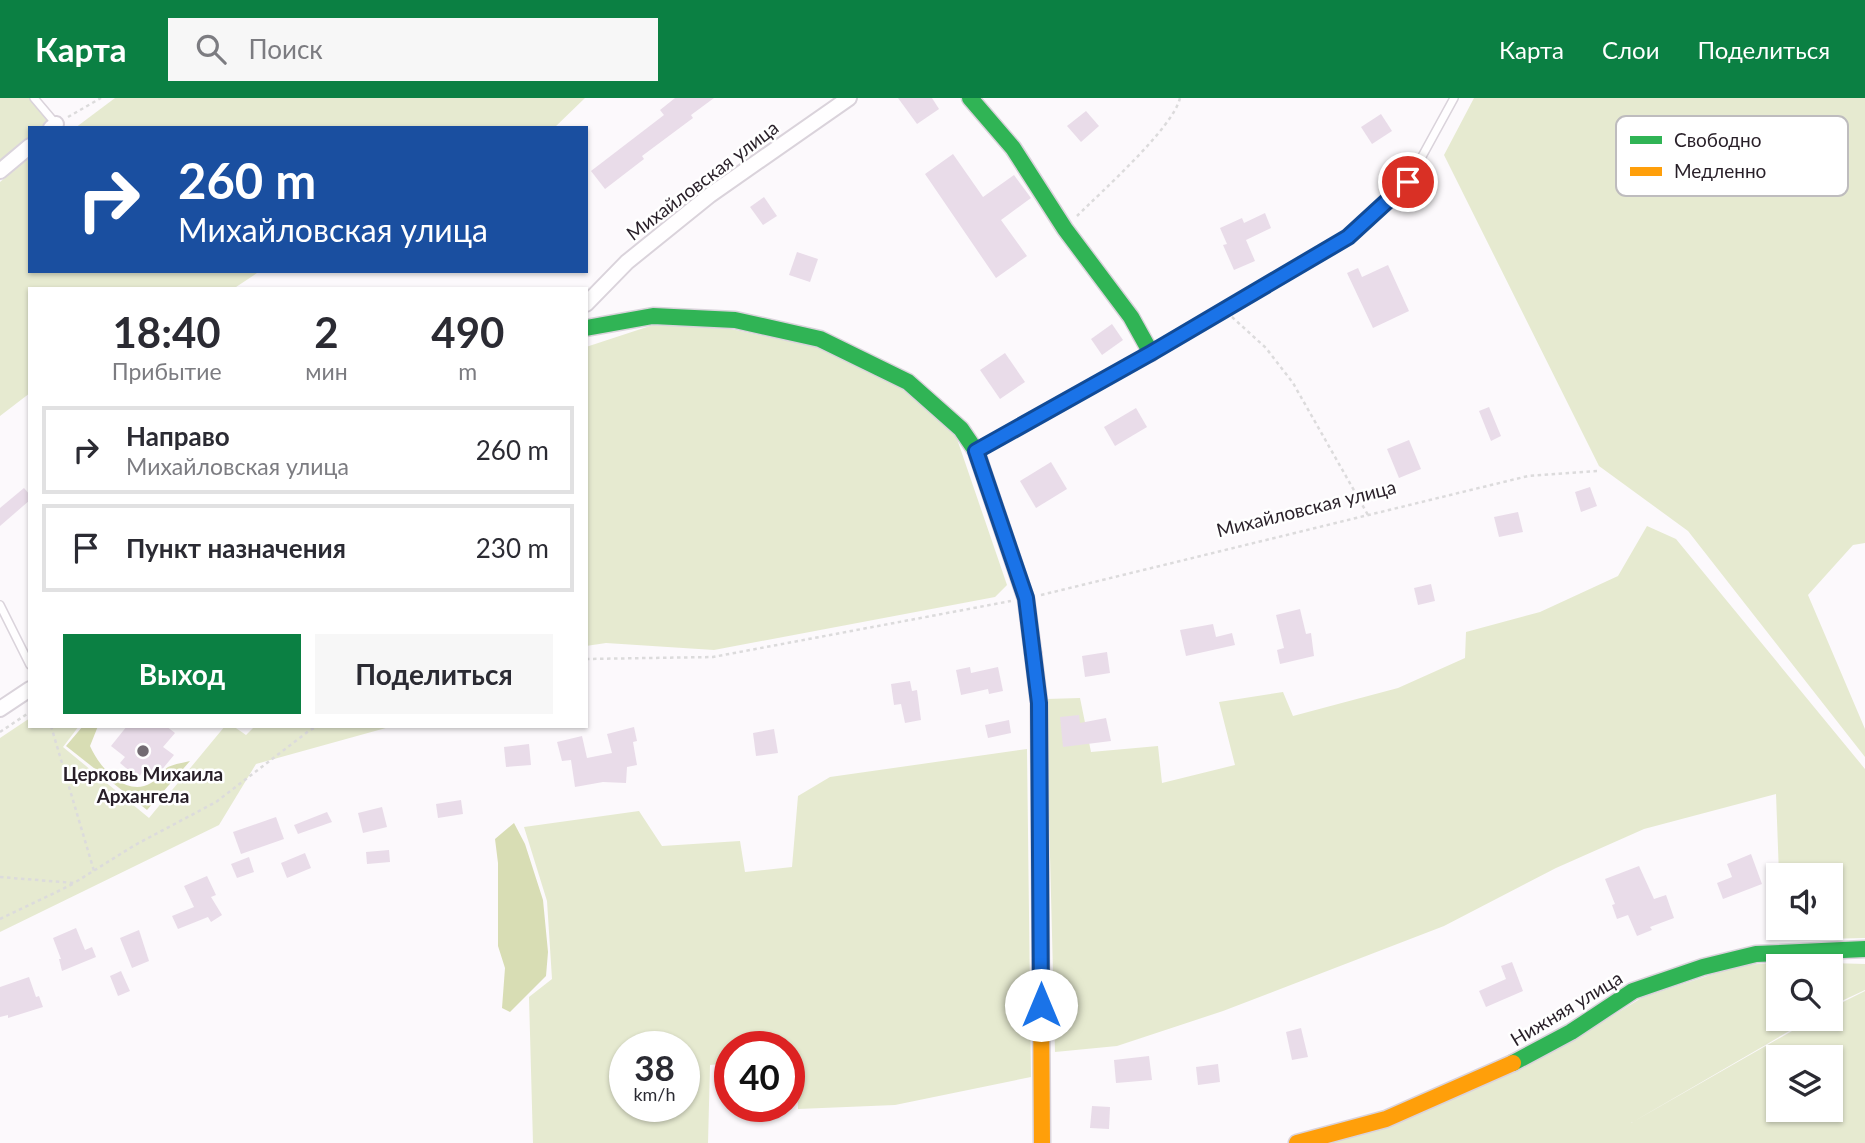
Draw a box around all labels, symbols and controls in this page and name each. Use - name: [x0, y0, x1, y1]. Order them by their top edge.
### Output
- search box: [168, 18, 658, 81]
- text: Карта: [35, 29, 126, 69]
- icon: search: [192, 30, 230, 68]
- text: Поиск: [248, 33, 323, 65]
- text: Карта: [1499, 35, 1564, 64]
- text: Слои: [1602, 35, 1659, 64]
- text: Поделиться: [1697, 35, 1830, 64]
- street label: Михайловская улица: [622, 115, 782, 245]
- legend: [1616, 116, 1848, 196]
- text: Свободно: [1674, 128, 1762, 151]
- text: 260 m: [178, 151, 316, 209]
- pin: [1378, 152, 1438, 212]
- icon: right: [63, 154, 154, 245]
- text: Медленно: [1674, 159, 1766, 182]
- icon: arrive: [1389, 163, 1427, 201]
- text: Михайловская улица: [178, 210, 488, 249]
- text: 18:40: [112, 307, 221, 357]
- text: 2: [314, 307, 339, 357]
- text: 490: [431, 307, 504, 357]
- text: Прибытие: [112, 357, 222, 385]
- text: мин: [305, 357, 348, 385]
- text: m: [458, 357, 477, 385]
- text: Направо: [126, 420, 230, 452]
- icon: right: [67, 431, 105, 469]
- text: 260 m: [476, 434, 549, 466]
- text: Михайловская улица: [126, 452, 349, 480]
- street label: Михайловская улица: [1214, 475, 1398, 541]
- icon: arrive: [67, 529, 105, 567]
- text: Пункт назначения: [126, 532, 346, 564]
- text: 230 m: [476, 532, 549, 564]
- button: Выход: [63, 634, 301, 714]
- button: Поделиться: [315, 634, 553, 714]
- marker: Церковь Михаила Архангела: [135, 743, 151, 759]
- place label: Церковь Михаила Архангела: [63, 762, 223, 807]
- map controls: [1766, 863, 1843, 1122]
- button: sound: [1766, 863, 1843, 940]
- button: search: [1766, 954, 1843, 1031]
- street label: Нижняя улица: [1506, 966, 1626, 1050]
- position arrow: [1004, 968, 1078, 1042]
- speed limit sign: 40: [714, 1031, 805, 1122]
- button: layers: [1766, 1045, 1843, 1122]
- text: 38: [634, 1046, 675, 1088]
- text: km/h: [633, 1083, 676, 1105]

